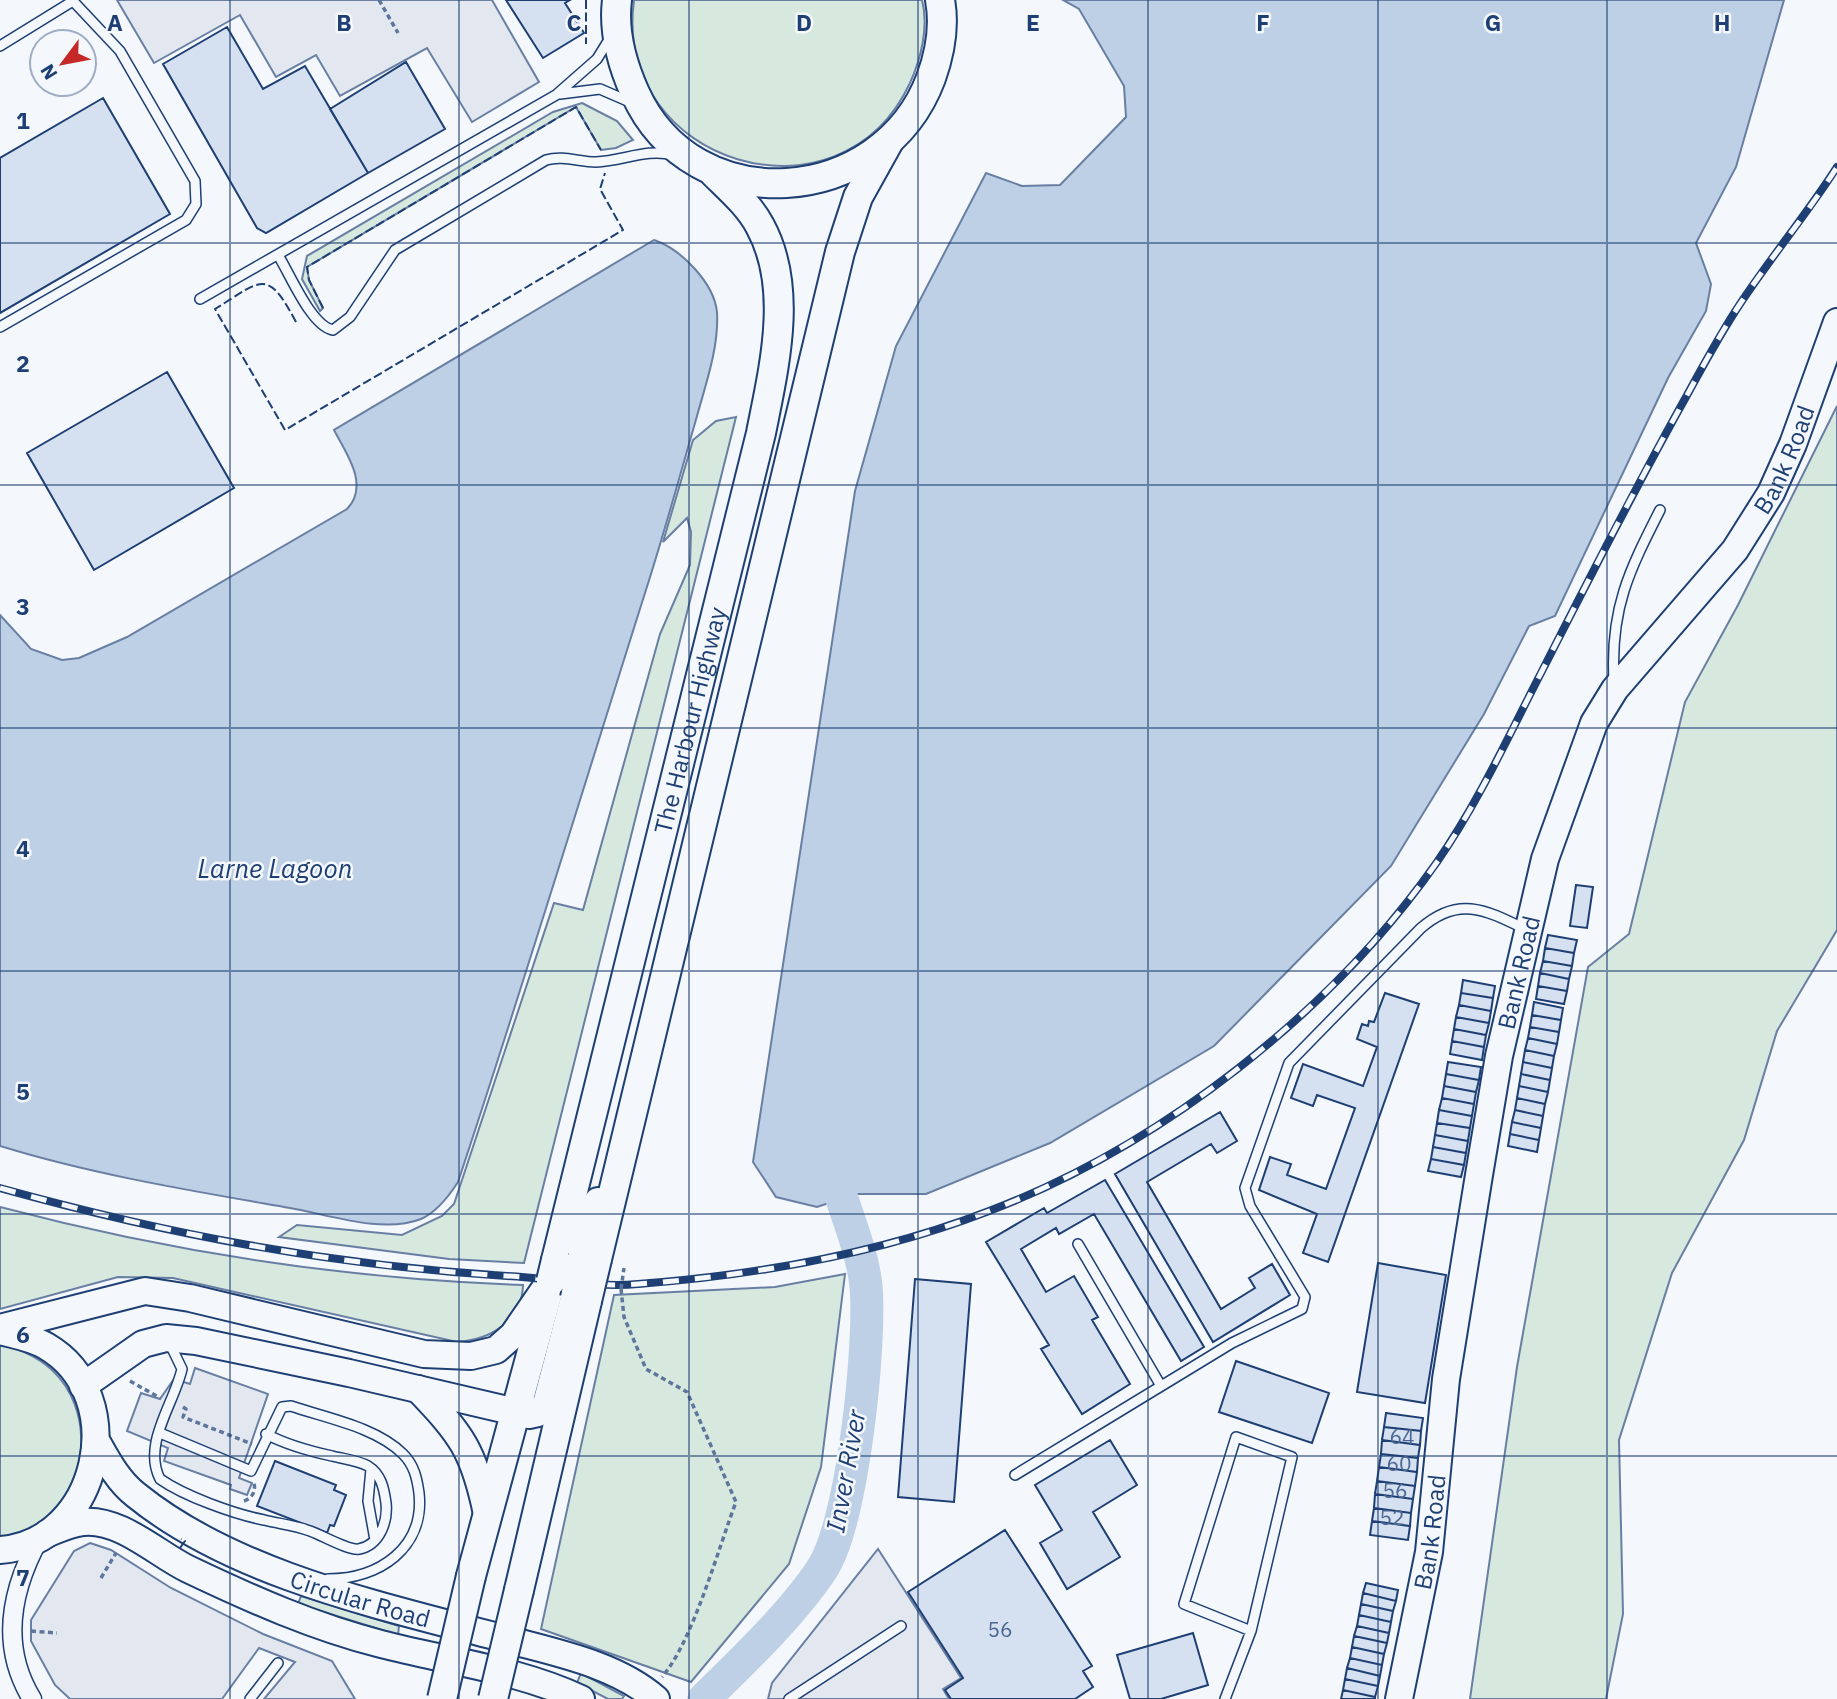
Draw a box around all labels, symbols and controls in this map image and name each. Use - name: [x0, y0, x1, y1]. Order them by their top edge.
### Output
- text: A: [107, 7, 123, 37]
- text: B: [336, 7, 352, 37]
- text: C: [567, 7, 582, 37]
- text: D: [796, 7, 812, 37]
- text: E: [1026, 7, 1040, 37]
- text: F: [1256, 7, 1270, 37]
- text: G: [1485, 7, 1501, 37]
- text: H: [1714, 7, 1730, 37]
- north arrow: [28, 28, 98, 98]
- text: N: [35, 60, 62, 84]
- text: 1: [16, 105, 30, 135]
- text: 2: [16, 348, 30, 378]
- street label: Bank Road: [1746, 401, 1822, 520]
- text: 3: [16, 591, 30, 621]
- street label: The Harbour Highway: [646, 604, 733, 837]
- text: 4: [16, 833, 30, 863]
- water label: Larne Lagoon: [198, 851, 352, 885]
- street label: Bank Road: [1490, 912, 1547, 1032]
- text: 5: [16, 1076, 30, 1106]
- text: 6: [16, 1319, 30, 1349]
- water label: Inver River: [817, 1405, 873, 1535]
- house number: 64: [1389, 1422, 1415, 1450]
- house number: 60: [1386, 1449, 1412, 1477]
- street label: Bank Road: [1406, 1473, 1453, 1592]
- house number: 56: [1382, 1476, 1408, 1504]
- house number: 52: [1379, 1503, 1405, 1531]
- text: 7: [16, 1562, 30, 1592]
- street label: Circular Road: [286, 1562, 434, 1635]
- house number: 56: [987, 1615, 1013, 1643]

